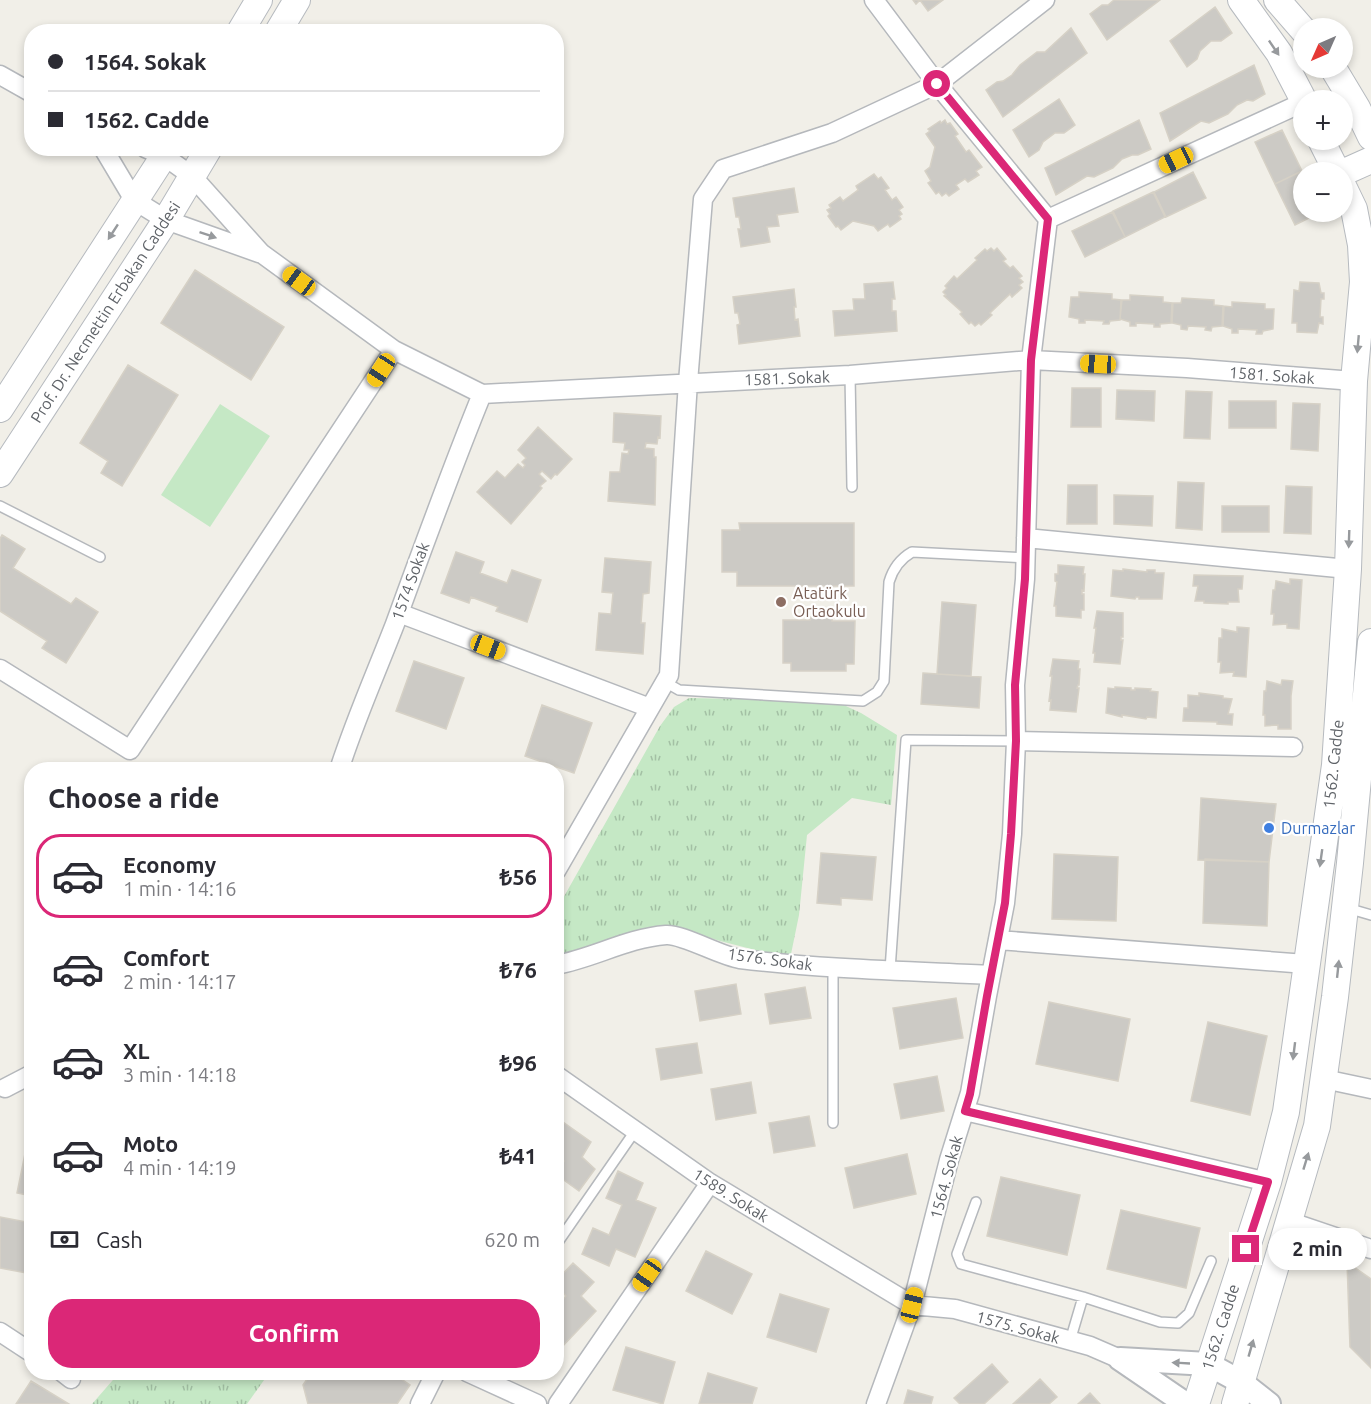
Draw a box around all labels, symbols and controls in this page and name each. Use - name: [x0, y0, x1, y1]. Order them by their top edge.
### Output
- north arrow: [1293, 18, 1353, 78]
- map controls: [1293, 18, 1353, 222]
- one-way arrow: [1269, 39, 1280, 56]
- text: 1564. Sokak: [84, 49, 206, 74]
- route start: [923, 70, 950, 97]
- button: +: [1293, 90, 1353, 150]
- text: 1562. Cadde: [84, 107, 209, 132]
- car: [1156, 144, 1196, 176]
- button: −: [1293, 162, 1353, 222]
- street label: Prof. Dr. Necmettin Erbakan Caddesi: [27, 198, 183, 426]
- one-way arrow: [108, 224, 119, 241]
- one-way arrow: [199, 230, 217, 240]
- car: [279, 263, 319, 299]
- one-way arrow: [1353, 335, 1363, 354]
- car: [364, 350, 398, 390]
- car: [1080, 354, 1116, 374]
- street label: 1581. Sokak: [1229, 363, 1315, 387]
- street label: 1581. Sokak: [744, 368, 830, 388]
- one-way arrow: [1344, 529, 1353, 548]
- street label: 1574 Sokak: [388, 539, 432, 623]
- place label: Atatürk Ortaokulu: [793, 584, 866, 620]
- marker: Atatürk Ortaokulu: [774, 595, 788, 609]
- car: [468, 632, 508, 662]
- street label: 1562. Cadde: [1319, 719, 1347, 809]
- text: Choose a ride: [48, 783, 220, 813]
- place label: Durmazlar: [1281, 819, 1355, 837]
- marker: Durmazlar: [1262, 821, 1276, 835]
- icon: car: [51, 849, 105, 903]
- one-way arrow: [1317, 849, 1326, 868]
- text: Economy: [123, 852, 216, 877]
- text: ₺56: [500, 864, 537, 889]
- text: 1 min · 14:16: [123, 877, 237, 900]
- icon: car: [51, 942, 105, 996]
- street label: 1576. Sokak: [726, 944, 814, 974]
- text: Comfort: [123, 945, 210, 970]
- text: ₺76: [500, 957, 537, 982]
- one-way arrow: [1333, 959, 1343, 978]
- text: 2 min · 14:17: [123, 970, 237, 993]
- icon: car: [51, 1035, 105, 1089]
- text: XL: [123, 1038, 150, 1063]
- one-way arrow: [1289, 1042, 1298, 1061]
- text: ₺96: [500, 1050, 537, 1075]
- text: 3 min · 14:18: [123, 1063, 237, 1086]
- icon: car: [51, 1128, 105, 1182]
- text: Moto: [123, 1131, 178, 1156]
- street label: 1564. Sokak: [926, 1133, 966, 1221]
- text: ₺41: [500, 1143, 537, 1168]
- one-way arrow: [1302, 1152, 1311, 1170]
- text: 4 min · 14:19: [123, 1156, 237, 1179]
- street label: 1589. Sokak: [690, 1165, 772, 1225]
- icon: cash: [48, 1223, 81, 1256]
- text: Cash: [96, 1227, 143, 1252]
- text: 620 m: [484, 1228, 540, 1251]
- callout: 2 min: [1267, 1228, 1366, 1270]
- route end: [1232, 1235, 1259, 1262]
- text: 2 min: [1292, 1237, 1343, 1260]
- car: [629, 1255, 665, 1295]
- street label: 1562. Cadde: [1198, 1282, 1242, 1372]
- car: [899, 1285, 925, 1325]
- button: Confirm: [48, 1299, 540, 1368]
- street label: 1575. Sokak: [974, 1307, 1062, 1347]
- one-way arrow: [1247, 1339, 1256, 1357]
- one-way arrow: [1171, 1358, 1190, 1367]

